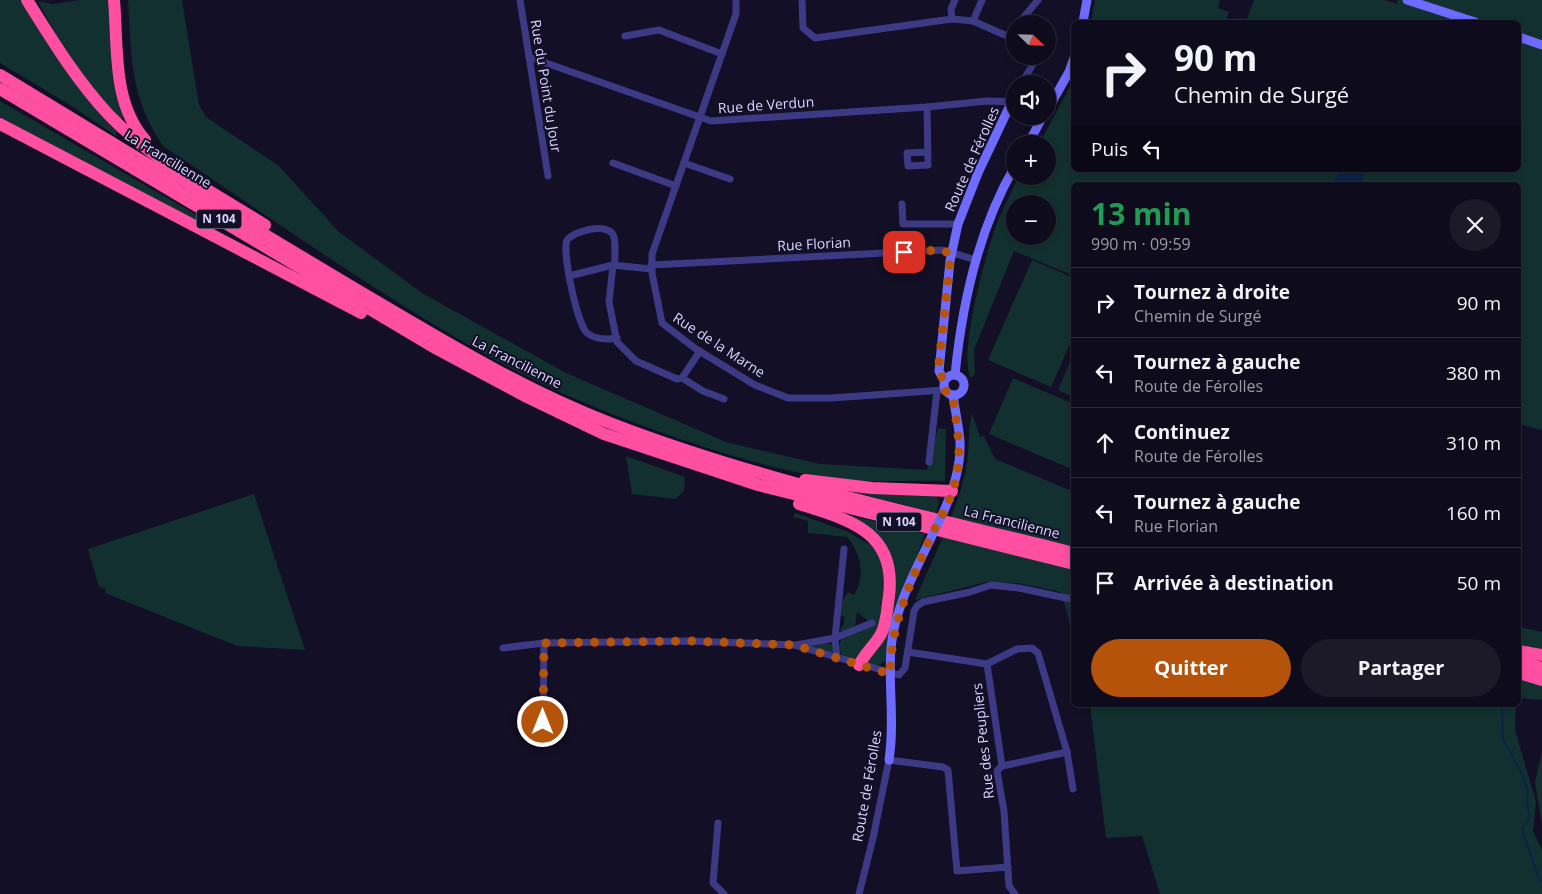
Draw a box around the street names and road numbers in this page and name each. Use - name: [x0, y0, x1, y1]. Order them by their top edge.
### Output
- street label: Rue du Point du Jour: [527, 18, 566, 154]
- street label: Rue de Verdun: [717, 92, 815, 117]
- street label: Route de Férolles: [940, 103, 1003, 214]
- street label: La Francilienne: [121, 125, 215, 192]
- road number: N 104: [196, 210, 242, 228]
- street label: Rue Florian: [777, 232, 851, 255]
- street label: Rue de la Marne: [670, 308, 769, 382]
- street label: La Francilienne: [469, 331, 565, 392]
- street label: La Francilienne: [962, 500, 1062, 543]
- road number: N 104: [876, 512, 922, 532]
- street label: Rue des Peupliers: [967, 682, 998, 800]
- street label: Route de Férolles: [847, 728, 886, 843]

